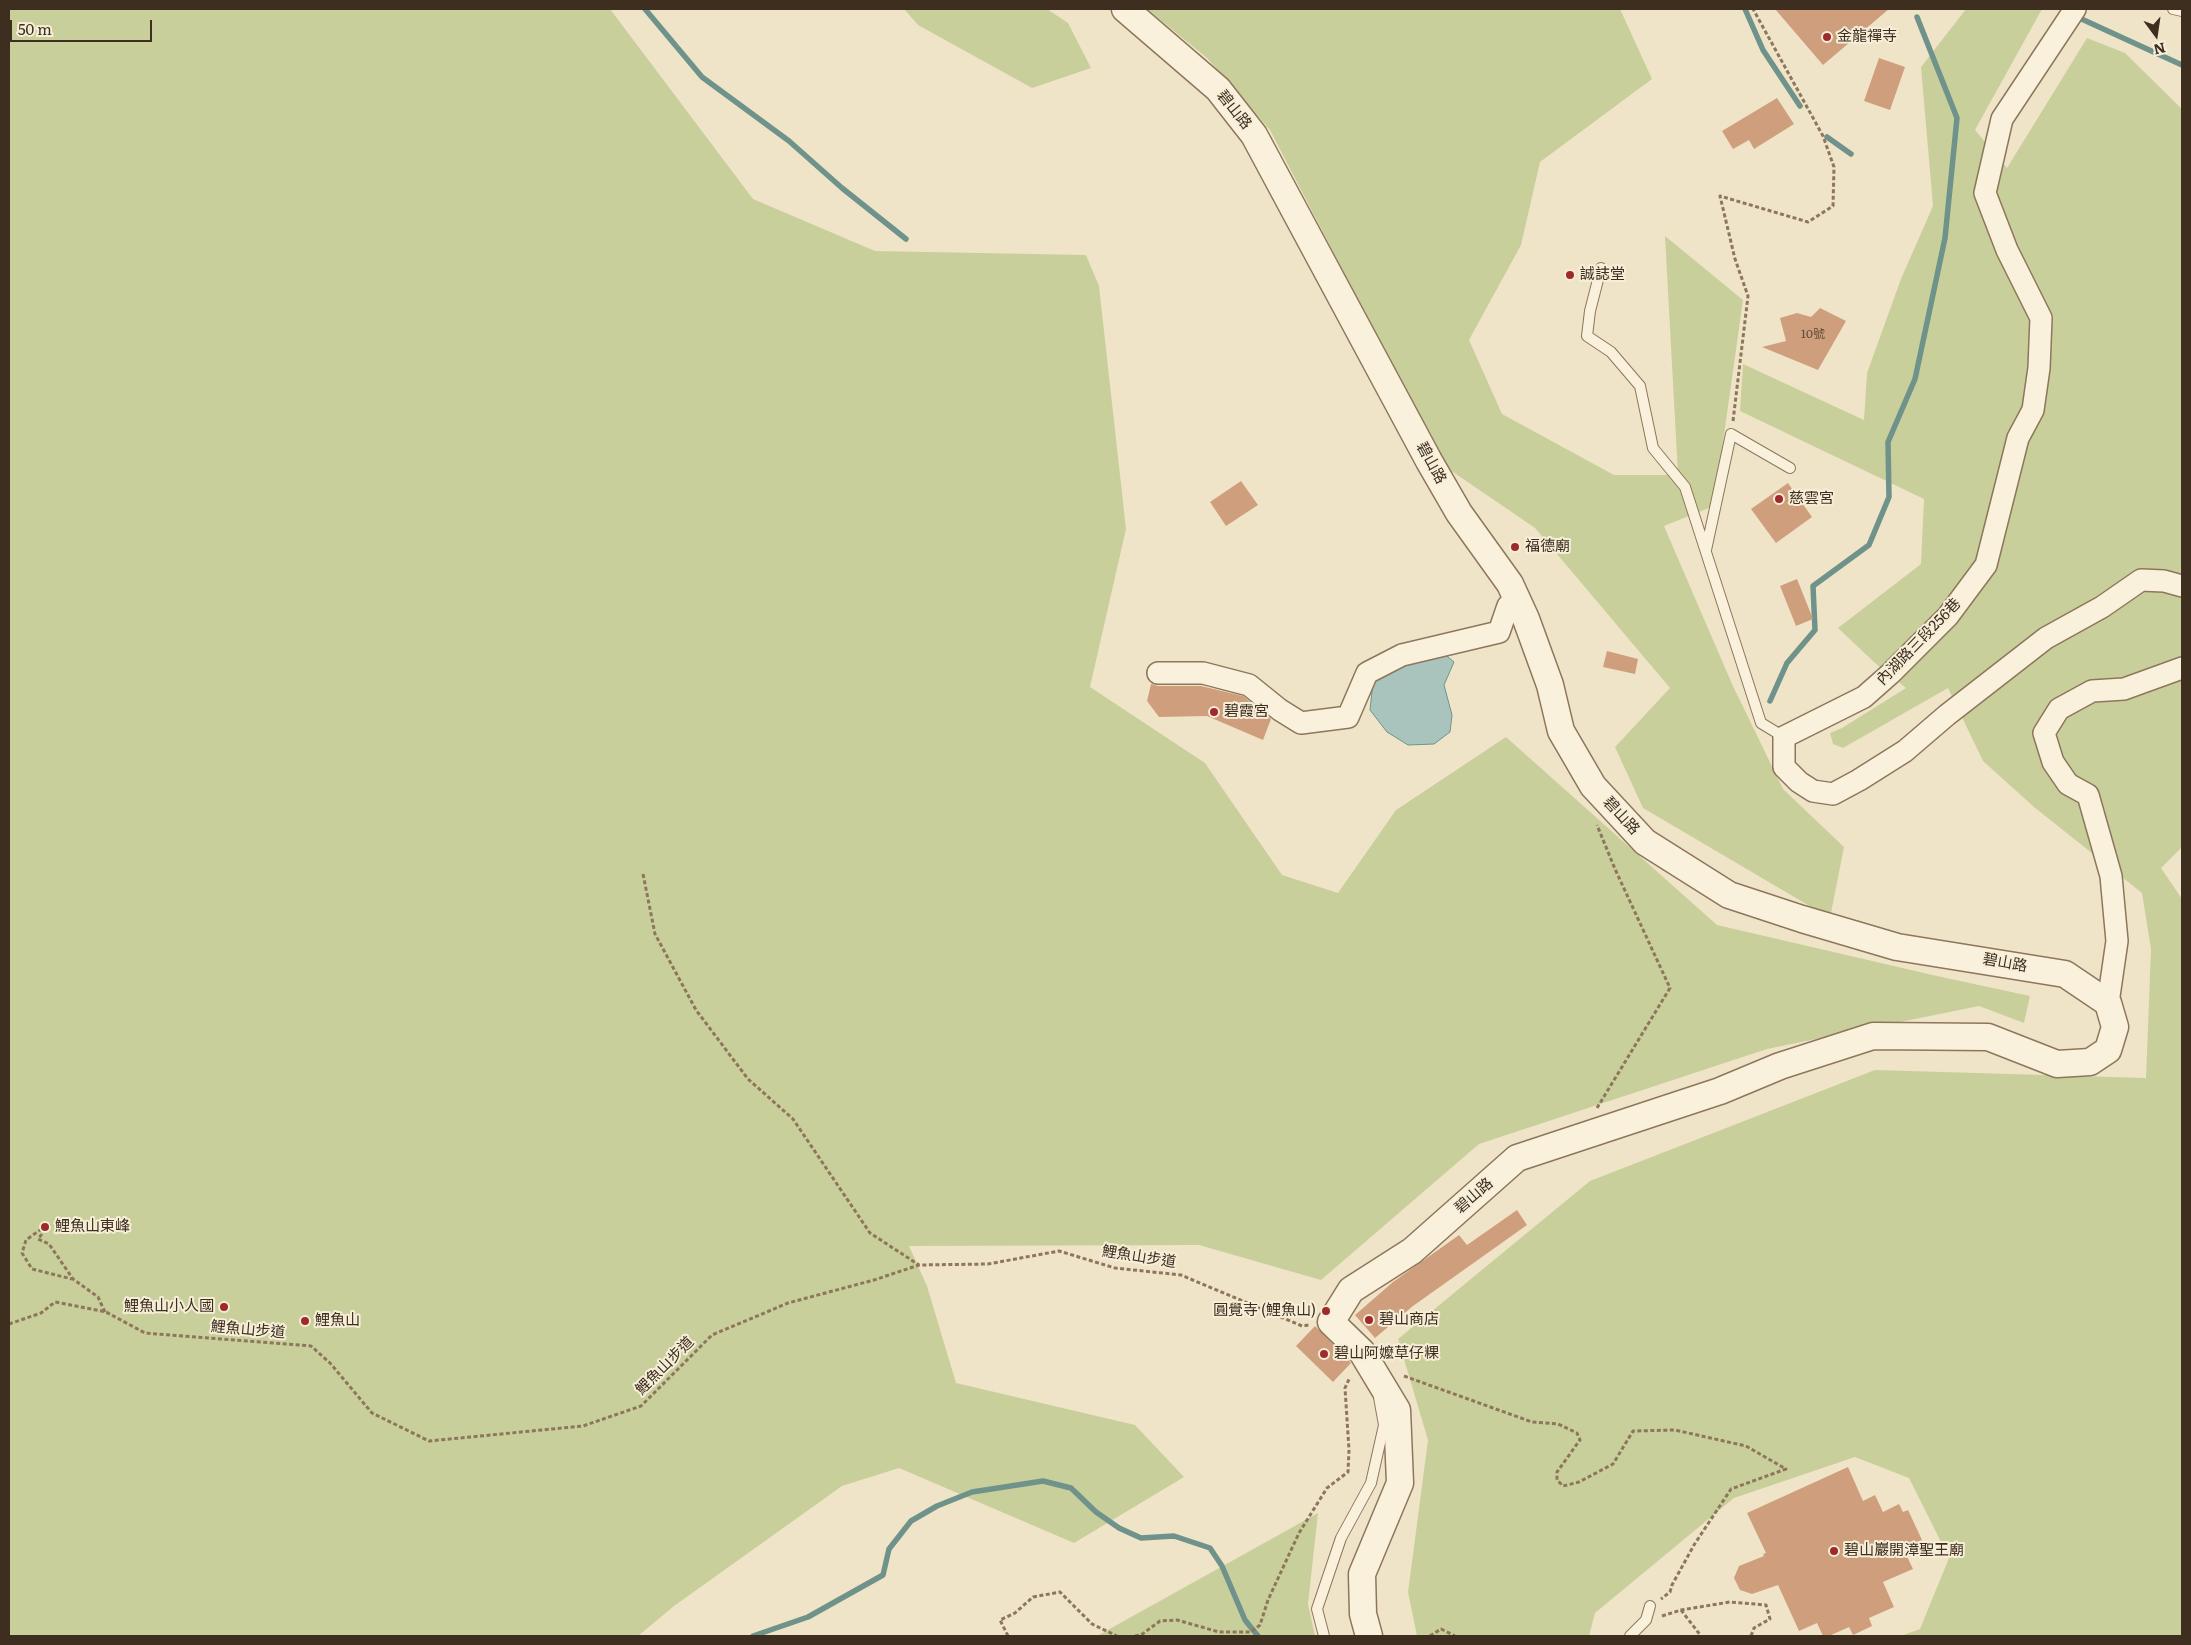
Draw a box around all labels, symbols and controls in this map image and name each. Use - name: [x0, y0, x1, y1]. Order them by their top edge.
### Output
- scale bar: [12, 10, 155, 42]
- north arrow: [2131, 10, 2181, 60]
- text: 50 m: [18, 17, 52, 40]
- place label: 金龍禪寺: [1837, 28, 1897, 46]
- marker: 金龍禪寺: [1821, 31, 1833, 43]
- text: N: [2152, 38, 2168, 61]
- street label: 碧山路: [1213, 87, 1255, 133]
- place label: 誠誌堂: [1580, 266, 1625, 284]
- marker: 誠誌堂: [1564, 269, 1576, 281]
- house number: 10號: [1801, 327, 1825, 341]
- street label: 碧山路: [1412, 439, 1450, 487]
- place label: 慈雲宮: [1789, 490, 1834, 508]
- marker: 慈雲宮: [1773, 493, 1785, 505]
- place label: 福德廟: [1525, 538, 1570, 556]
- marker: 福德廟: [1509, 541, 1521, 553]
- street label: 內湖路三段256巷: [1873, 595, 1965, 689]
- place label: 碧霞宮: [1224, 703, 1269, 721]
- marker: 碧霞宮: [1208, 706, 1220, 718]
- street label: 碧山路: [1599, 793, 1643, 839]
- street label: 碧山路: [1981, 950, 2029, 976]
- street label: 碧山路: [1451, 1174, 1497, 1218]
- place label: 鯉魚山東峰: [55, 1218, 130, 1236]
- marker: 鯉魚山東峰: [39, 1221, 51, 1233]
- street label: 鯉魚山步道: [1101, 1242, 1177, 1272]
- place label: 鯉魚山小人國: [124, 1298, 214, 1316]
- marker: 鯉魚山小人國: [218, 1301, 230, 1313]
- place label: 圓覺寺 (鯉魚山): [1213, 1302, 1316, 1320]
- marker: 圓覺寺 (鯉魚山): [1320, 1305, 1332, 1317]
- place label: 碧山商店: [1379, 1311, 1439, 1329]
- place label: 鯉魚山: [315, 1312, 360, 1330]
- marker: 碧山商店: [1363, 1314, 1375, 1326]
- marker: 鯉魚山: [299, 1315, 311, 1327]
- street label: 鯉魚山步道: [210, 1318, 286, 1342]
- street label: 鯉魚山步道: [632, 1333, 698, 1399]
- place label: 碧山阿嬤草仔粿: [1334, 1345, 1439, 1363]
- marker: 碧山阿嬤草仔粿: [1318, 1348, 1330, 1360]
- place label: 碧山巖開漳聖王廟: [1844, 1542, 1964, 1560]
- marker: 碧山巖開漳聖王廟: [1828, 1545, 1840, 1557]

